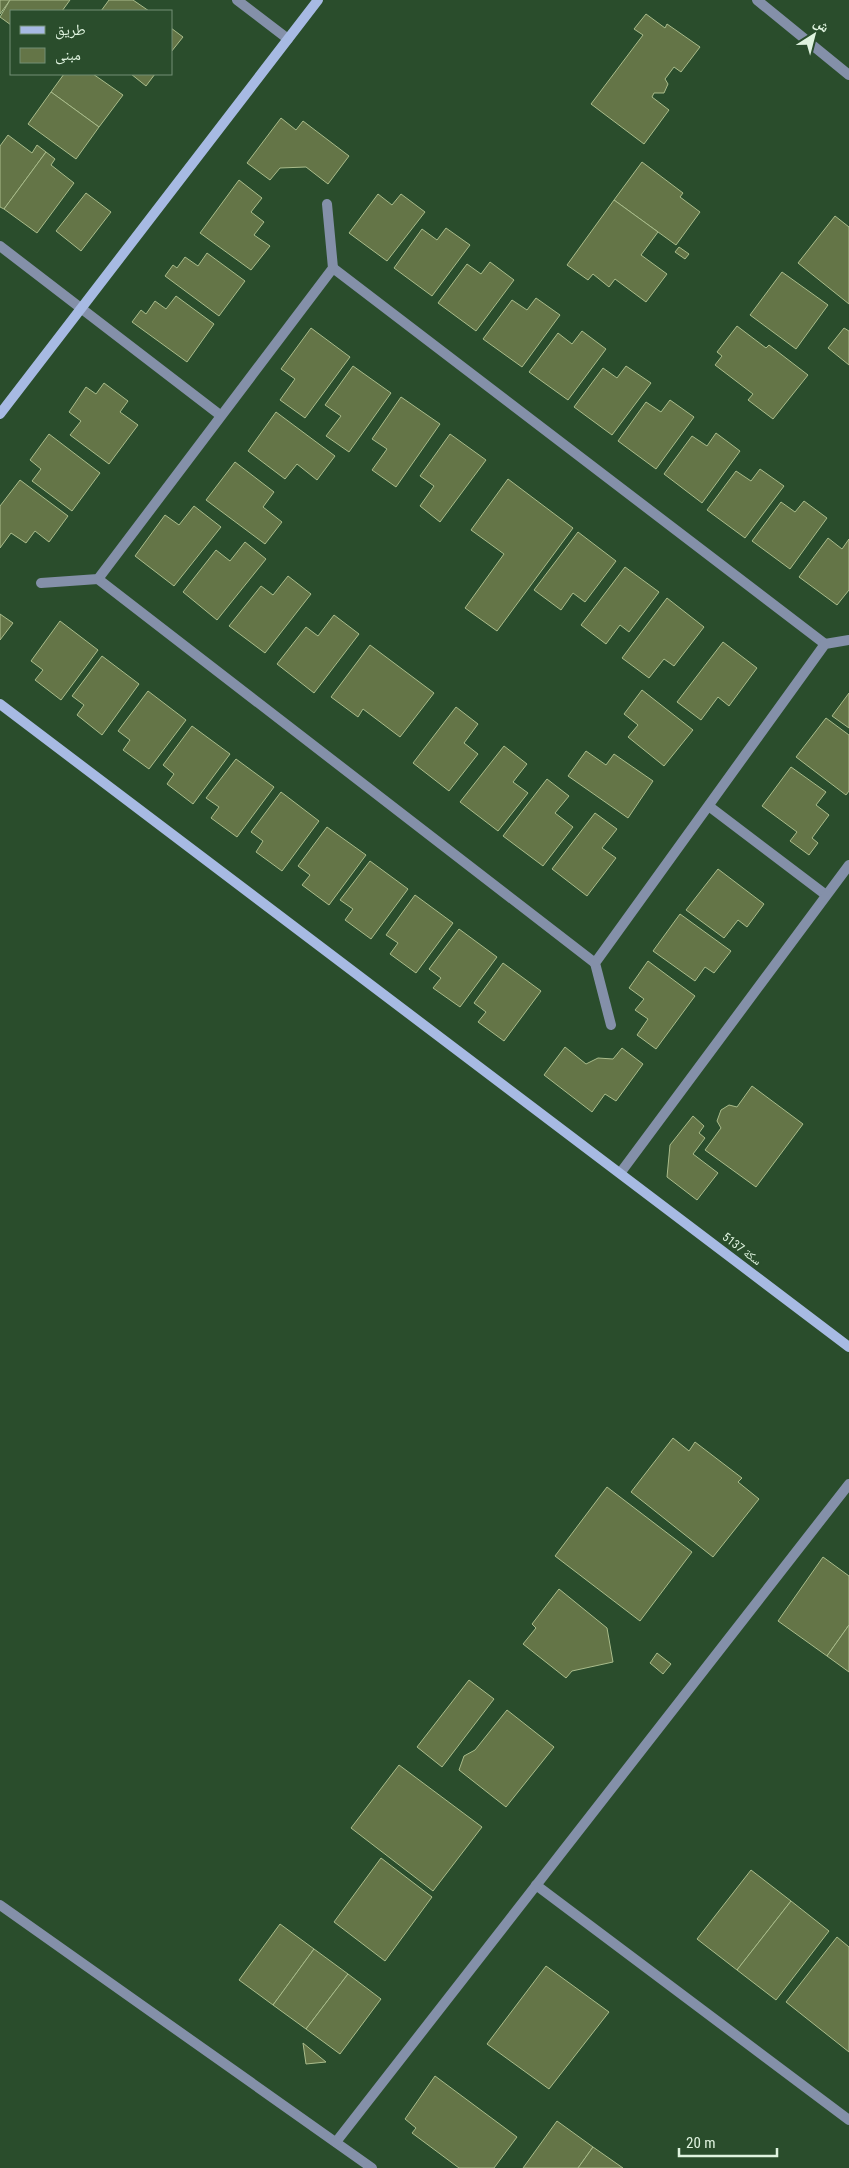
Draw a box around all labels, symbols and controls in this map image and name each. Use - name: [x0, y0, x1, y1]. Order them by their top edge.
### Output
- legend: [10, 10, 172, 75]
- north arrow: [789, 10, 839, 60]
- text: ش: [810, 14, 832, 36]
- text: طريق: [55, 21, 86, 40]
- text: مبنى: [55, 46, 81, 65]
- street label: سكة 5137: [720, 1230, 764, 1268]
- scale bar: [679, 2126, 776, 2158]
- text: 20 m: [686, 2134, 716, 2152]

